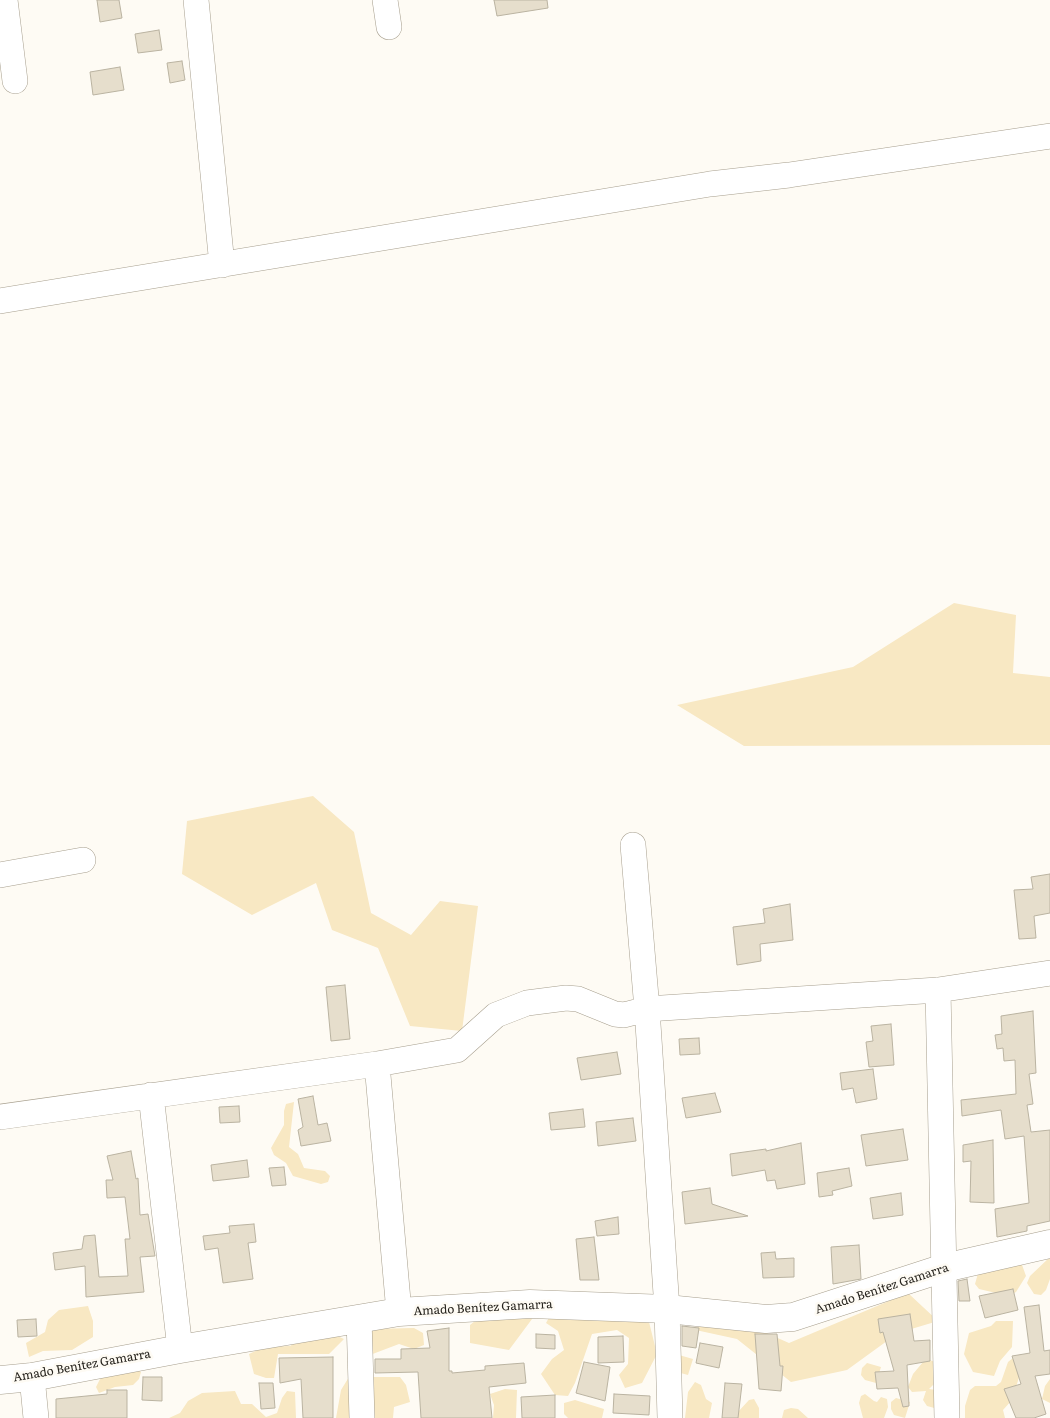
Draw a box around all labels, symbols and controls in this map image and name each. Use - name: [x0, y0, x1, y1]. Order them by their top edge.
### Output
- street label: Amado Benítez Gamarra: [814, 1261, 950, 1317]
- street label: Amado Benítez Gamarra: [413, 1297, 553, 1319]
- street label: Amado Benítez Gamarra: [12, 1347, 152, 1385]

